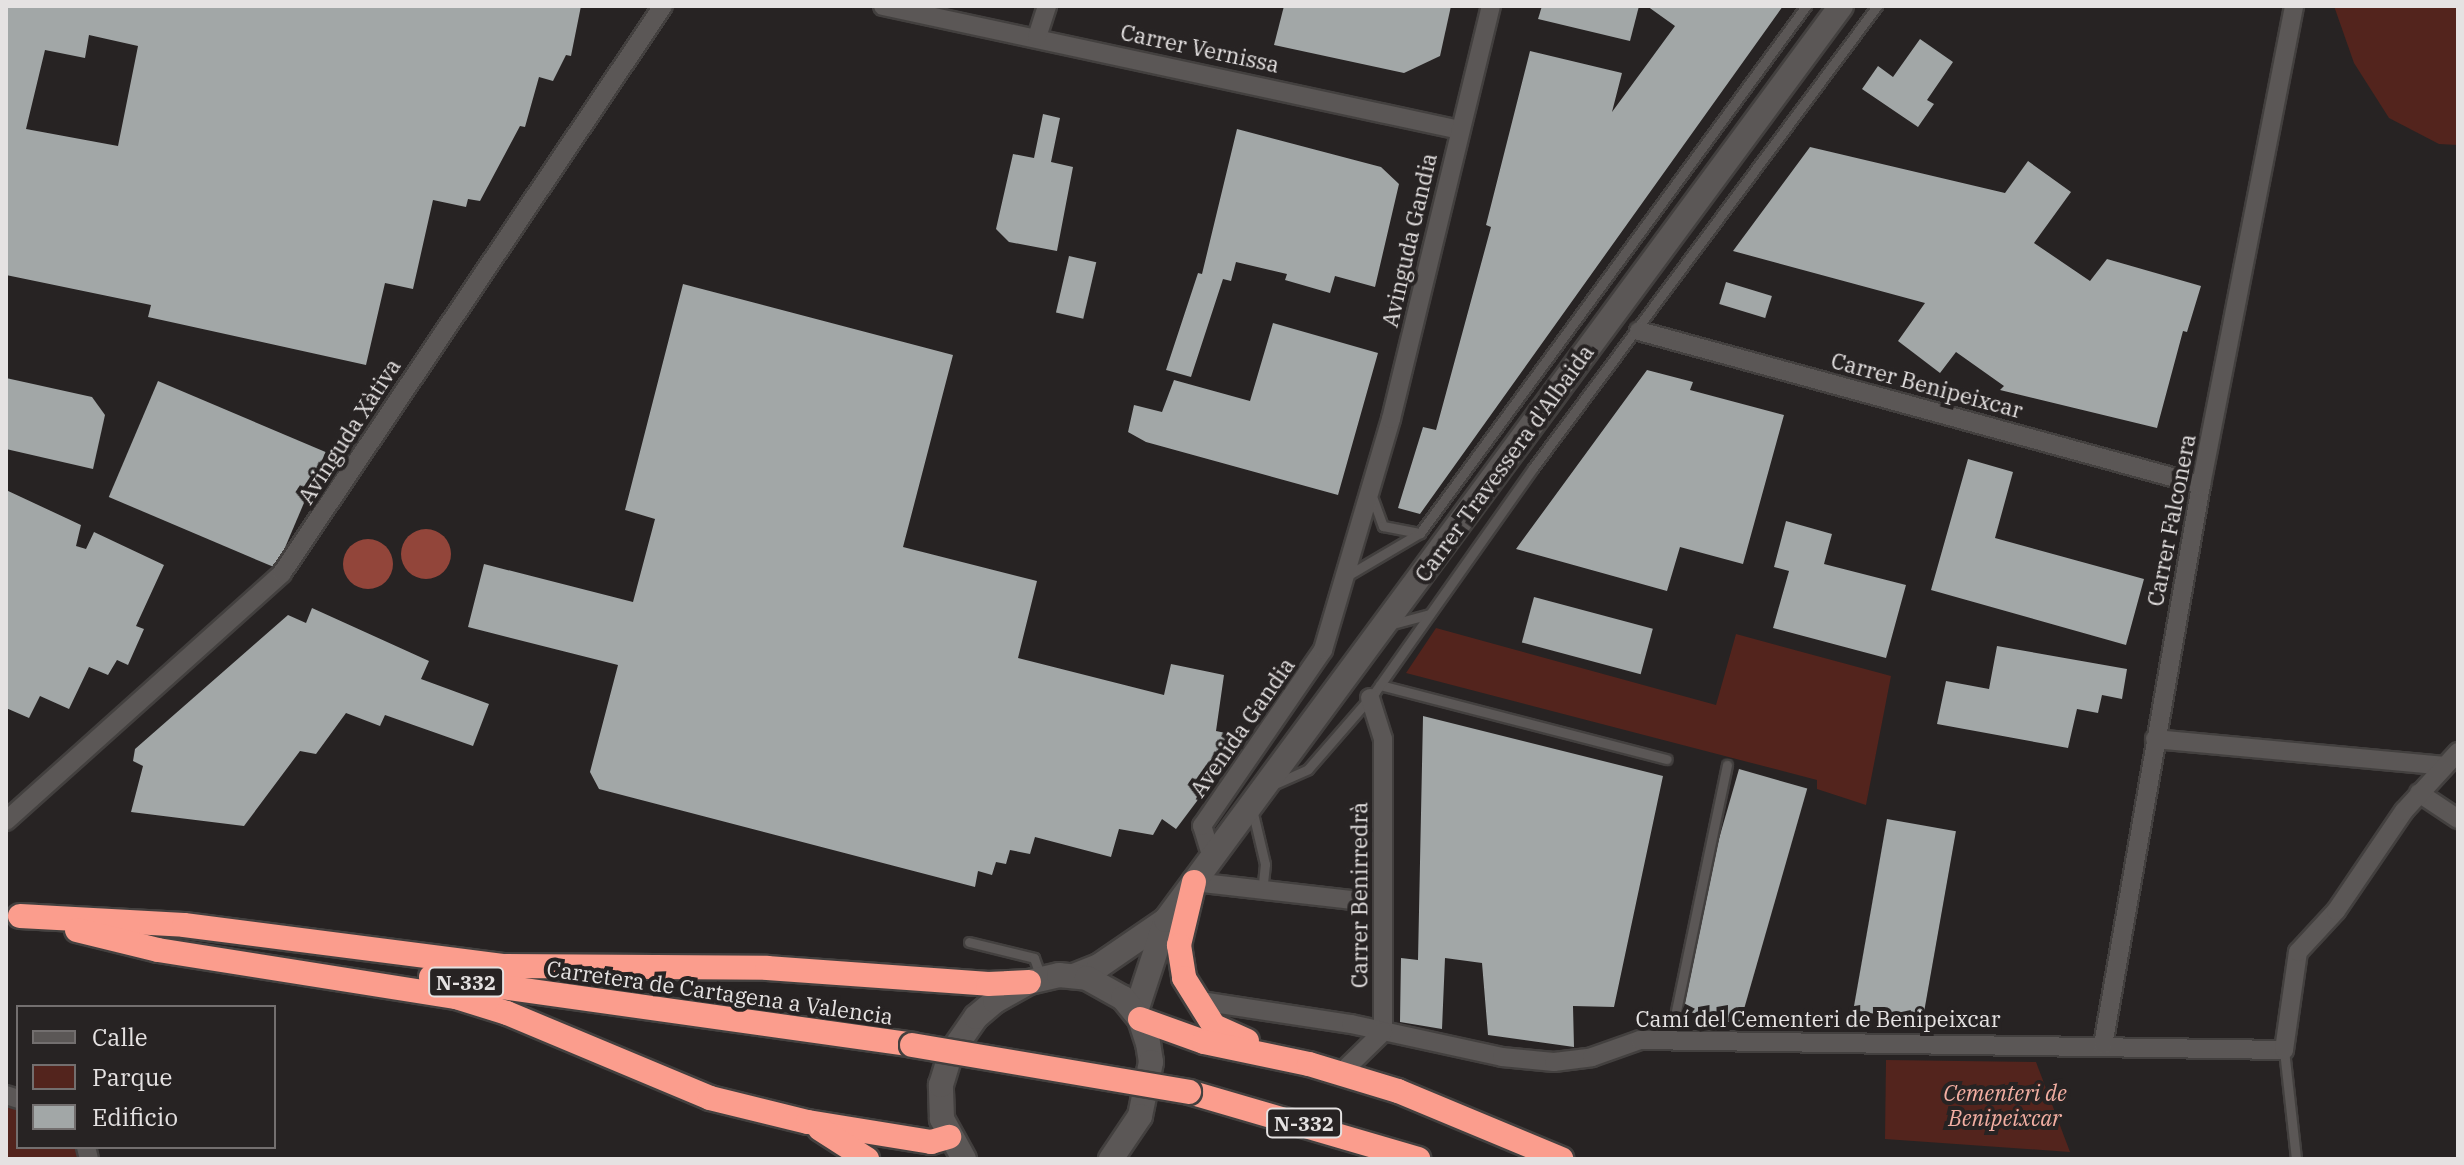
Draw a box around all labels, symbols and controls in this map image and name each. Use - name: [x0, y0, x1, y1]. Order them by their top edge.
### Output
- street label: Carrer Vernissa: [1118, 18, 1282, 78]
- street label: Avinguda Gandia: [1376, 150, 1442, 330]
- street label: Carrer Travessera d'Albaida: [1409, 339, 1599, 587]
- street label: Carrer Benipeixcar: [1828, 347, 2026, 423]
- street label: Avinguda Xàtiva: [292, 353, 406, 509]
- street label: Carrer Falconera: [2141, 432, 2201, 608]
- street label: Avenida Gandia: [1184, 652, 1300, 802]
- street label: Carrer Benirredrà: [1346, 802, 1372, 988]
- street label: Carretera de Cartagena a Valencia: [545, 955, 895, 1029]
- road number: N-332: [428, 966, 504, 998]
- legend: [16, 1005, 276, 1149]
- street label: Camí del Cementeri de Benipeixcar: [1635, 1006, 2001, 1032]
- text: Calle: [92, 1021, 148, 1053]
- text: Parque: [92, 1061, 172, 1093]
- park label: Cementeri de Benipeixcar: [1943, 1079, 2067, 1130]
- text: Edificio: [92, 1101, 178, 1133]
- road number: N-332: [1266, 1107, 1342, 1139]

